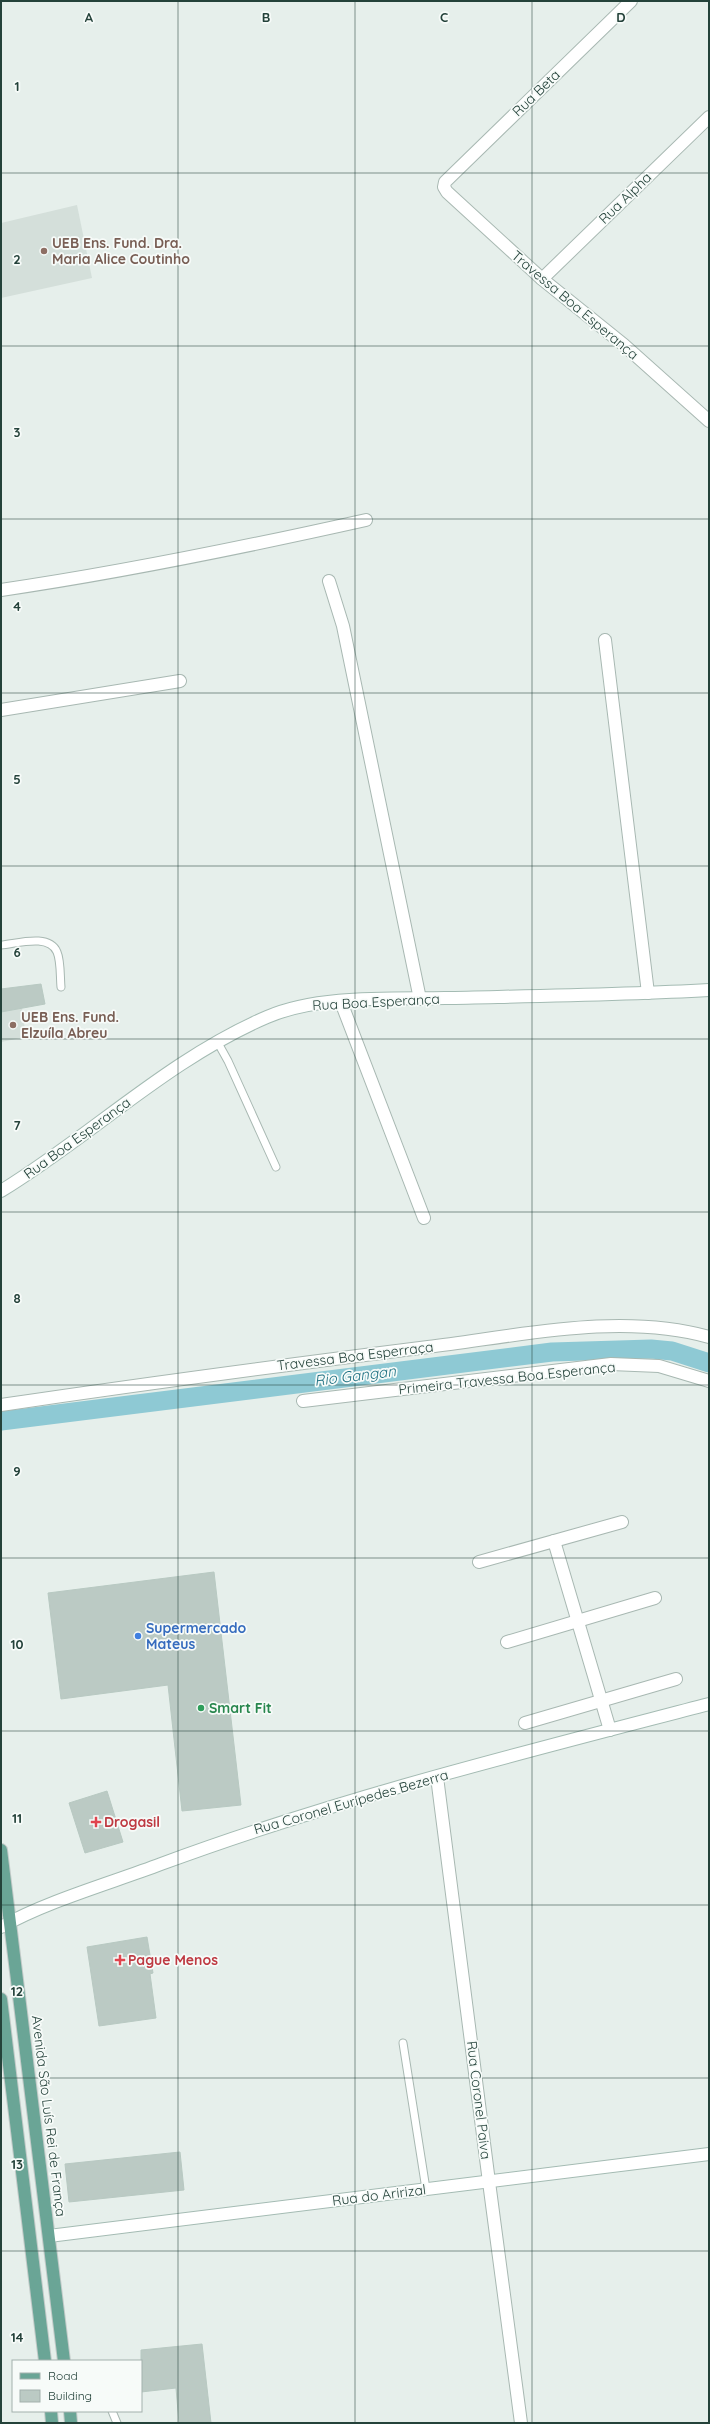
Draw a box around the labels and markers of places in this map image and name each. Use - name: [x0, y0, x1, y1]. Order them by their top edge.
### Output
- place label: UEB Ens. Fund. Dra. Maria Alice Coutinho: [52, 234, 190, 268]
- marker: UEB Ens. Fund. Dra. Maria Alice Coutinho: [39, 246, 49, 256]
- place label: UEB Ens. Fund. Elzuíla Abreu: [21, 1008, 119, 1042]
- marker: UEB Ens. Fund. Elzuíla Abreu: [8, 1020, 18, 1030]
- place label: Supermercado Mateus: [146, 1619, 247, 1653]
- marker: Supermercado Mateus: [133, 1631, 143, 1641]
- place label: Smart Fit: [209, 1699, 272, 1717]
- marker: Smart Fit: [196, 1703, 206, 1713]
- place label: Drogasil: [104, 1813, 160, 1831]
- marker: Drogasil: [91, 1817, 101, 1827]
- place label: Pague Menos: [128, 1951, 218, 1969]
- marker: Pague Menos: [115, 1955, 125, 1965]

